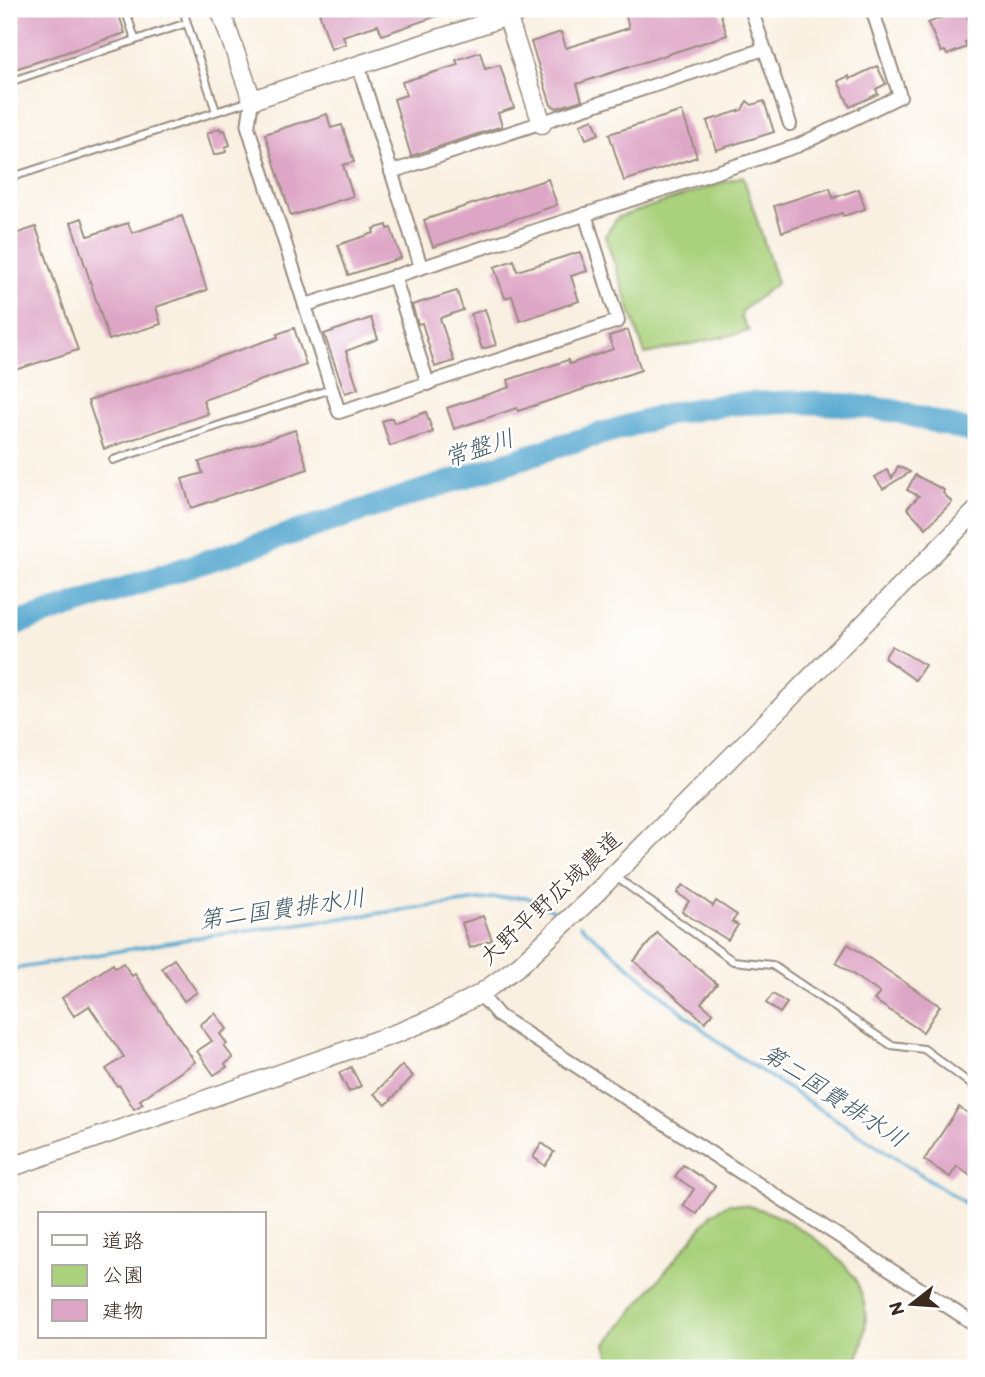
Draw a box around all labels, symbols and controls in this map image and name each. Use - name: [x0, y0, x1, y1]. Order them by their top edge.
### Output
- water label: 常盤川: [440, 423, 518, 472]
- street label: 大野平野広域農道: [473, 825, 627, 971]
- water label: 第二国費排水川: [197, 882, 367, 935]
- water label: 第二国費排水川: [756, 1038, 913, 1153]
- legend: [38, 1212, 266, 1338]
- text: 道路: [102, 1228, 144, 1253]
- text: 公園: [102, 1262, 144, 1287]
- north arrow: [876, 1268, 946, 1338]
- text: 建物: [102, 1298, 144, 1323]
- text: N: [883, 1299, 909, 1318]

